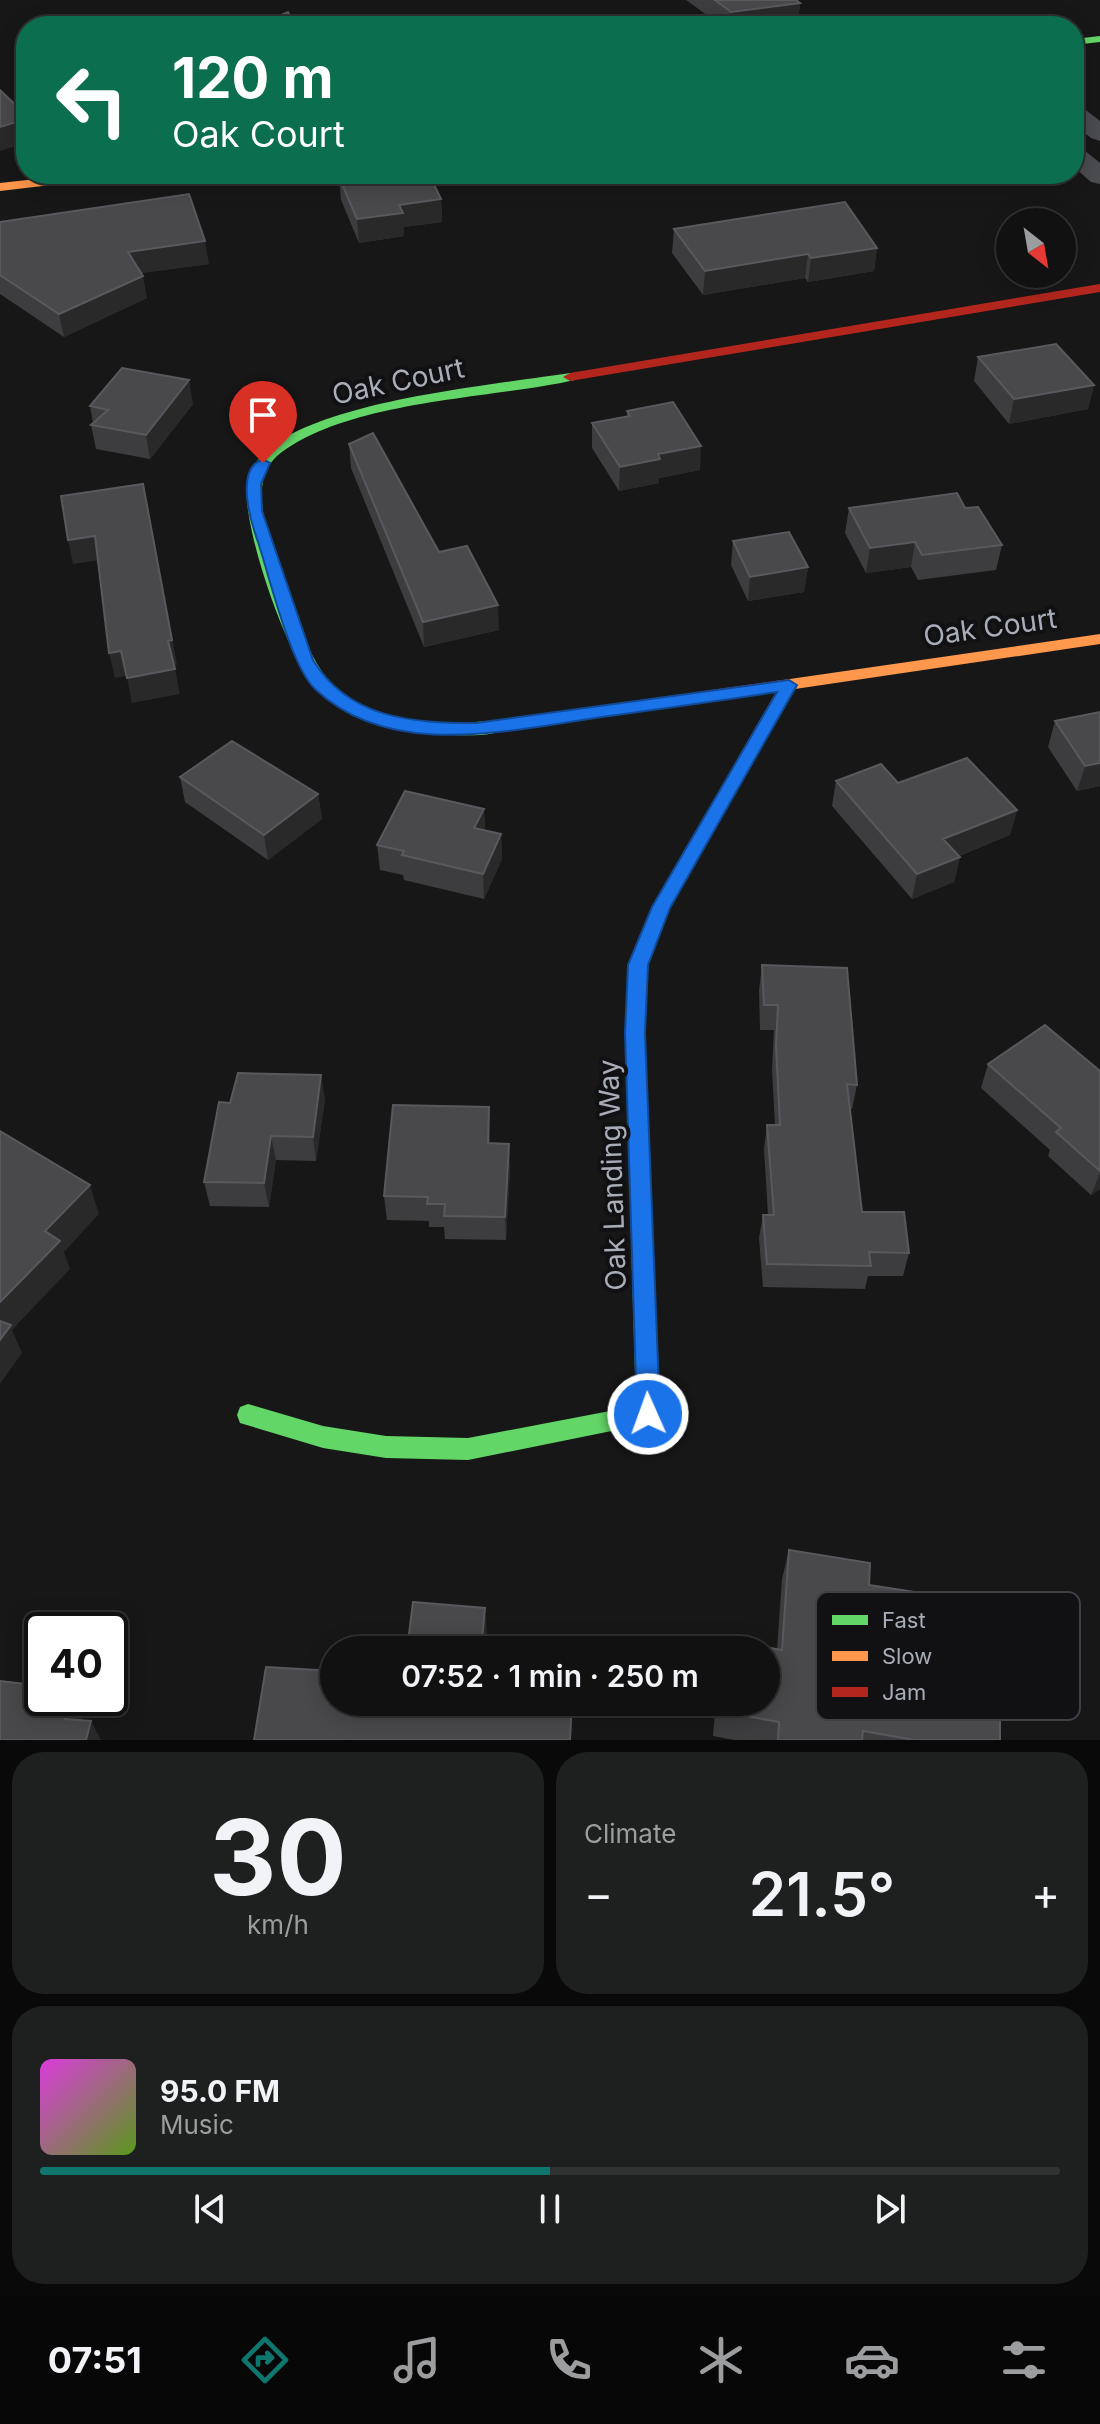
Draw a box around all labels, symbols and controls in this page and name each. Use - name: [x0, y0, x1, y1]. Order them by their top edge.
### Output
- text: 120 m: [172, 44, 334, 112]
- icon: left: [40, 48, 144, 152]
- text: Oak Court: [172, 112, 345, 156]
- north arrow: [996, 208, 1076, 288]
- map controls: [996, 208, 1076, 288]
- street label: Oak Court: [329, 350, 467, 412]
- pin: [229, 381, 297, 463]
- icon: arrive: [241, 393, 285, 437]
- street label: Oak Court: [921, 601, 1059, 653]
- street label: Oak Landing Way: [591, 1059, 633, 1291]
- position arrow: [606, 1372, 690, 1456]
- legend: [816, 1592, 1080, 1720]
- text: Fast: [882, 1607, 926, 1633]
- speed limit sign: 40: [24, 1612, 128, 1716]
- text: Slow: [882, 1643, 932, 1669]
- text: 07:52 · 1 min · 250 m: [401, 1658, 699, 1694]
- text: Jam: [882, 1679, 926, 1705]
- text: 30: [209, 1794, 347, 1920]
- text: Climate: [584, 1818, 676, 1849]
- text: 21.5°: [749, 1858, 895, 1930]
- text: −: [584, 1867, 613, 1921]
- text: +: [1031, 1867, 1060, 1921]
- text: km/h: [247, 1909, 309, 1940]
- text: 95.0 FM: [160, 2073, 280, 2109]
- text: Music: [160, 2109, 234, 2140]
- icon: previous: [188, 2187, 232, 2231]
- icon: pause: [528, 2187, 572, 2231]
- icon: next: [868, 2187, 912, 2231]
- icon: directions: [237, 2332, 293, 2388]
- icon: music: [389, 2332, 445, 2388]
- icon: phone: [541, 2332, 597, 2388]
- icon: climate: [693, 2332, 749, 2388]
- icon: car: [844, 2332, 900, 2388]
- icon: filters: [996, 2332, 1052, 2388]
- text: 07:51: [48, 2338, 142, 2382]

